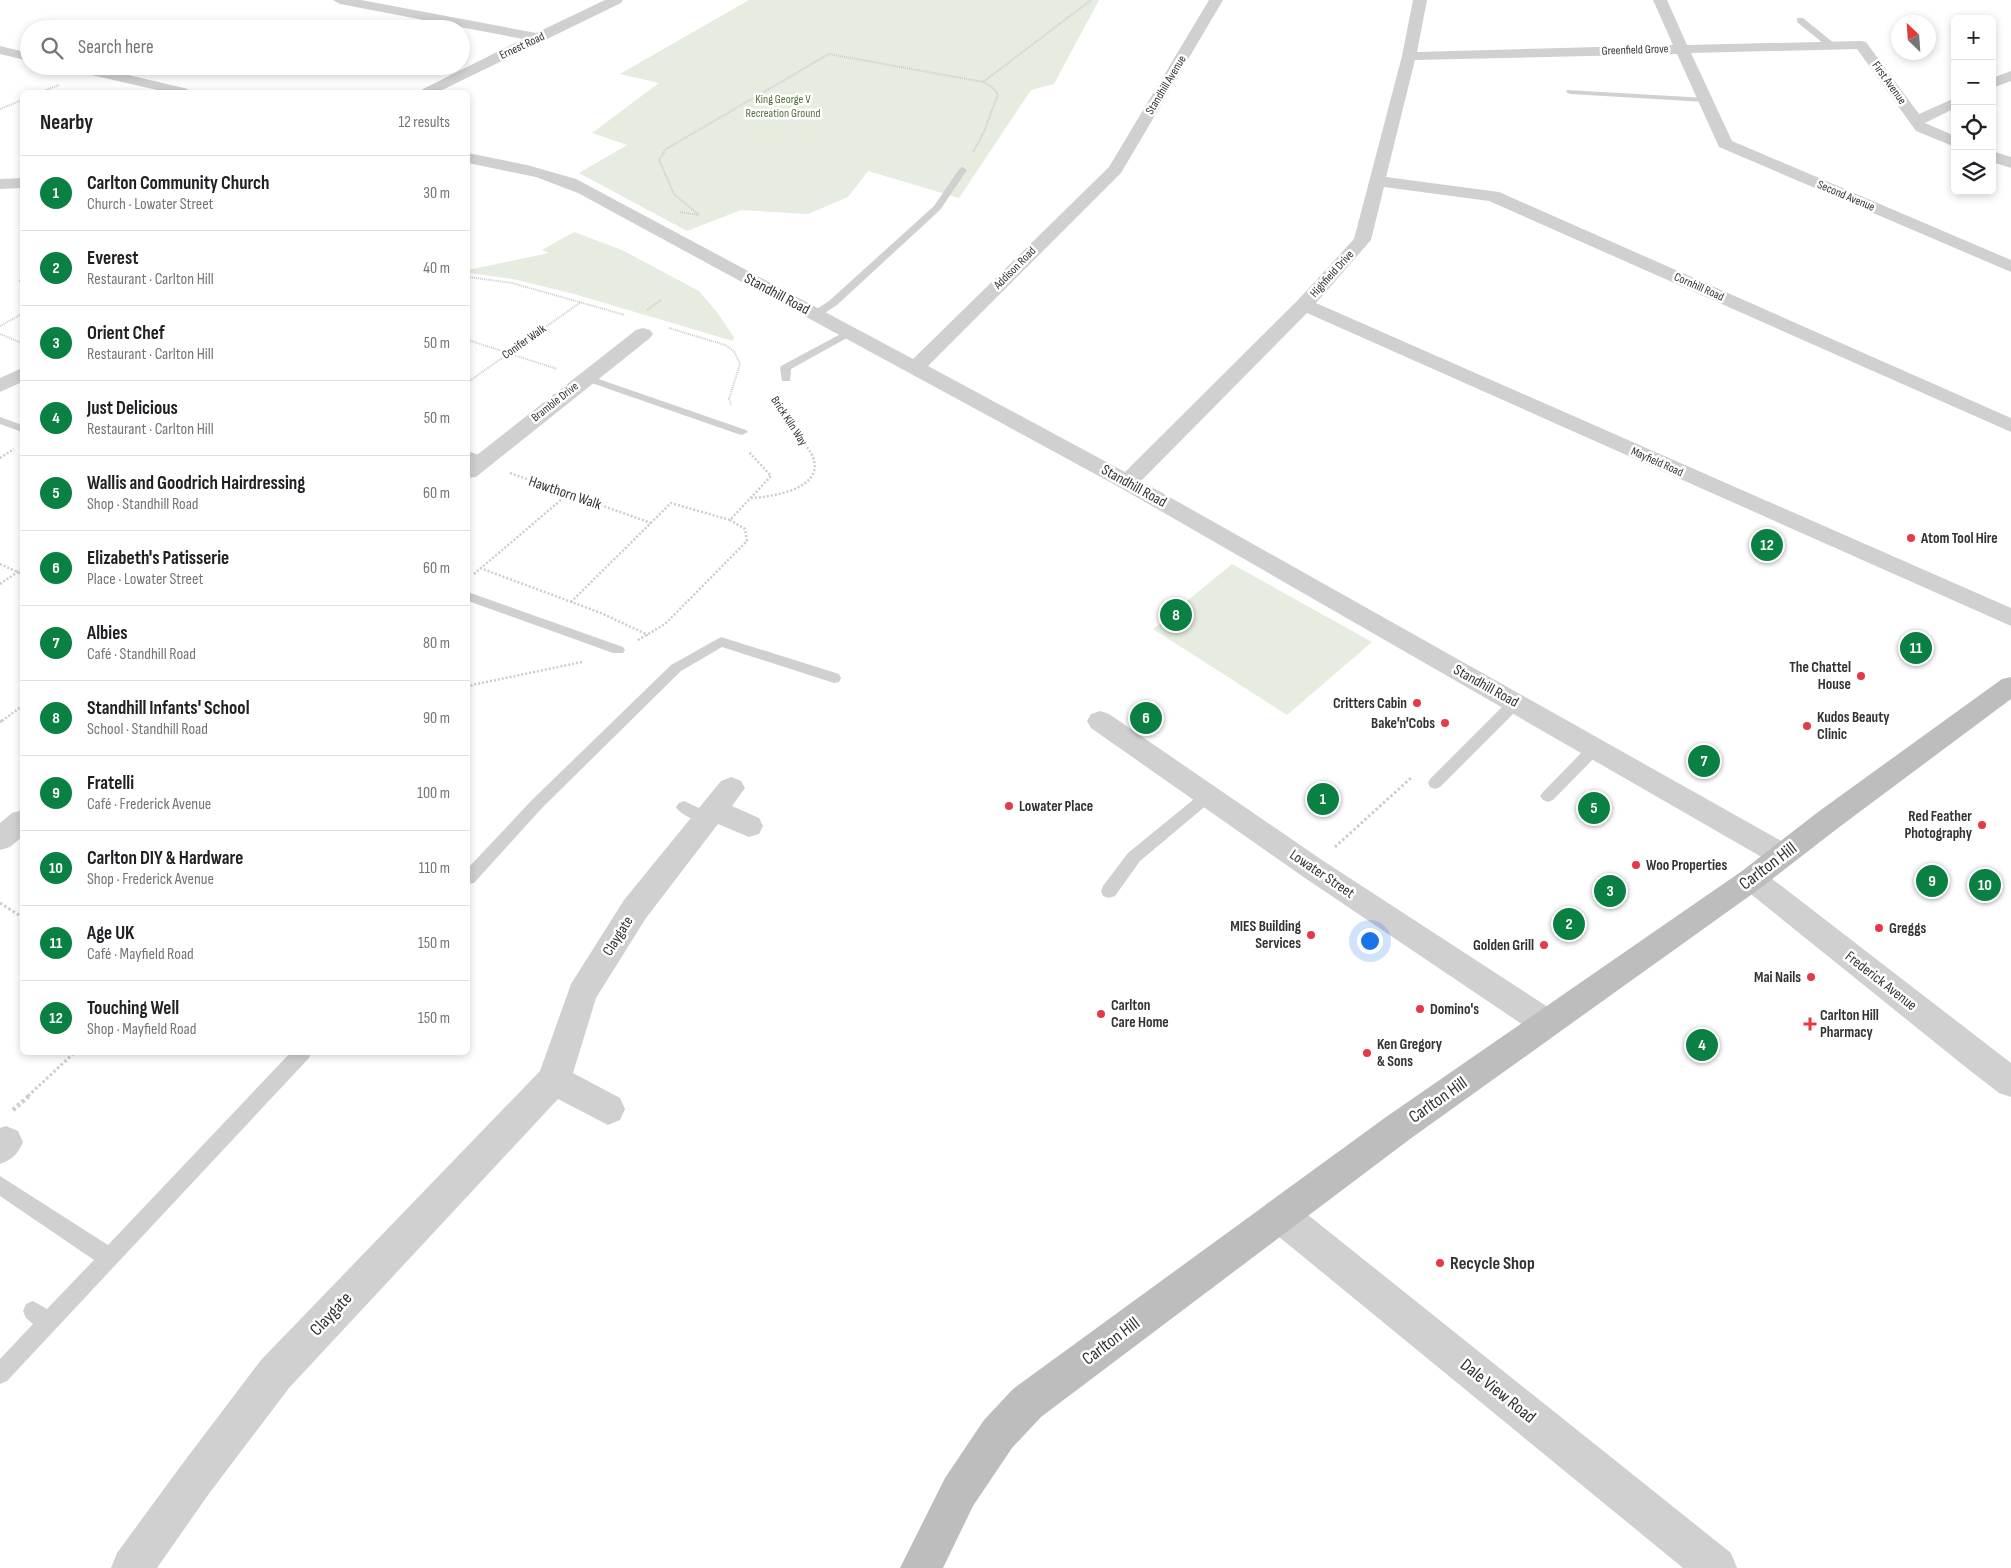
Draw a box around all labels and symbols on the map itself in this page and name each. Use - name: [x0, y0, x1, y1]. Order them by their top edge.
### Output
- north arrow: [1891, 15, 1936, 60]
- street label: Ernest Road: [497, 29, 547, 63]
- street label: Greenfield Grove: [1601, 41, 1669, 59]
- street label: Standhill Avenue: [1142, 52, 1190, 117]
- street label: First Avenue: [1868, 59, 1910, 108]
- park label: King George V Recreation Ground: [746, 92, 820, 121]
- street label: Second Avenue: [1815, 177, 1877, 215]
- street label: Addison Road: [990, 244, 1039, 293]
- street label: Highfield Drive: [1307, 247, 1357, 301]
- street label: Standhill Road: [741, 269, 813, 319]
- street label: Cornhill Road: [1672, 269, 1726, 305]
- street label: Conifer Walk: [499, 321, 549, 363]
- street label: Bramble Drive: [528, 379, 582, 425]
- street label: Brick Kiln Way: [767, 393, 811, 449]
- street label: Mayfield Road: [1629, 444, 1685, 480]
- street label: Standhill Road: [1098, 460, 1170, 512]
- street label: Hawthorn Walk: [526, 472, 604, 514]
- pin: 12: [1751, 526, 1783, 564]
- place label: Atom Tool Hire: [1920, 529, 1998, 548]
- marker: Atom Tool Hire: [1905, 532, 1917, 544]
- pin: 8: [1160, 596, 1192, 634]
- pin: 11: [1900, 629, 1932, 667]
- place label: The Chattel House: [1789, 658, 1851, 694]
- street label: Standhill Road: [1450, 660, 1522, 712]
- marker: The Chattel House: [1855, 670, 1867, 682]
- place label: Critters Cabin: [1333, 694, 1407, 713]
- marker: Critters Cabin: [1411, 697, 1423, 709]
- pin: 6: [1130, 699, 1162, 737]
- place label: Kudos Beauty Clinic: [1817, 708, 1890, 744]
- place label: Bake'n'Cobs: [1371, 714, 1435, 733]
- marker: Bake'n'Cobs: [1439, 717, 1451, 729]
- marker: Kudos Beauty Clinic: [1801, 720, 1813, 732]
- pin: 7: [1688, 742, 1720, 780]
- pin: 1: [1307, 780, 1339, 818]
- pin: 5: [1578, 789, 1610, 827]
- place label: Lowater Place: [1019, 797, 1093, 816]
- marker: Lowater Place: [1003, 800, 1015, 812]
- place label: Red Feather Photography: [1904, 807, 1973, 843]
- marker: Red Feather Photography: [1976, 819, 1988, 831]
- street label: Carlton Hill: [1735, 838, 1801, 894]
- street label: Lowater Street: [1286, 845, 1358, 903]
- place label: Woo Properties: [1646, 856, 1727, 875]
- marker: Woo Properties: [1630, 859, 1642, 871]
- pin: 9: [1916, 862, 1948, 900]
- pin: 10: [1969, 866, 2001, 904]
- pin: 3: [1594, 872, 1626, 910]
- pin: 2: [1553, 905, 1585, 943]
- street label: Claygate: [598, 913, 638, 959]
- place label: MIES Building Services: [1230, 917, 1302, 953]
- place label: Greggs: [1889, 919, 1926, 938]
- marker: Greggs: [1873, 922, 1885, 934]
- your location: [1357, 928, 1383, 954]
- marker: MIES Building Services: [1305, 929, 1317, 941]
- place label: Golden Grill: [1473, 936, 1534, 955]
- marker: Golden Grill: [1538, 939, 1550, 951]
- street label: Frederick Avenue: [1841, 947, 1921, 1015]
- place label: Mai Nails: [1754, 968, 1801, 987]
- marker: Mai Nails: [1805, 971, 1817, 983]
- place label: Carlton Care Home: [1111, 996, 1169, 1032]
- place label: Domino's: [1430, 1000, 1479, 1019]
- marker: Domino's: [1414, 1003, 1426, 1015]
- place label: Carlton Hill Pharmacy: [1820, 1006, 1879, 1042]
- marker: Carlton Care Home: [1095, 1008, 1107, 1020]
- marker: Carlton Hill Pharmacy: [1804, 1018, 1816, 1030]
- pin: 4: [1686, 1026, 1718, 1064]
- place label: Ken Gregory & Sons: [1377, 1035, 1443, 1071]
- marker: Ken Gregory & Sons: [1361, 1047, 1373, 1059]
- street label: Carlton Hill: [1405, 1072, 1471, 1128]
- place label: Recycle Shop: [1450, 1253, 1535, 1274]
- marker: Recycle Shop: [1434, 1257, 1446, 1269]
- street label: Claygate: [306, 1288, 356, 1340]
- street label: Carlton Hill: [1078, 1313, 1144, 1369]
- street label: Dale View Road: [1456, 1354, 1540, 1428]

